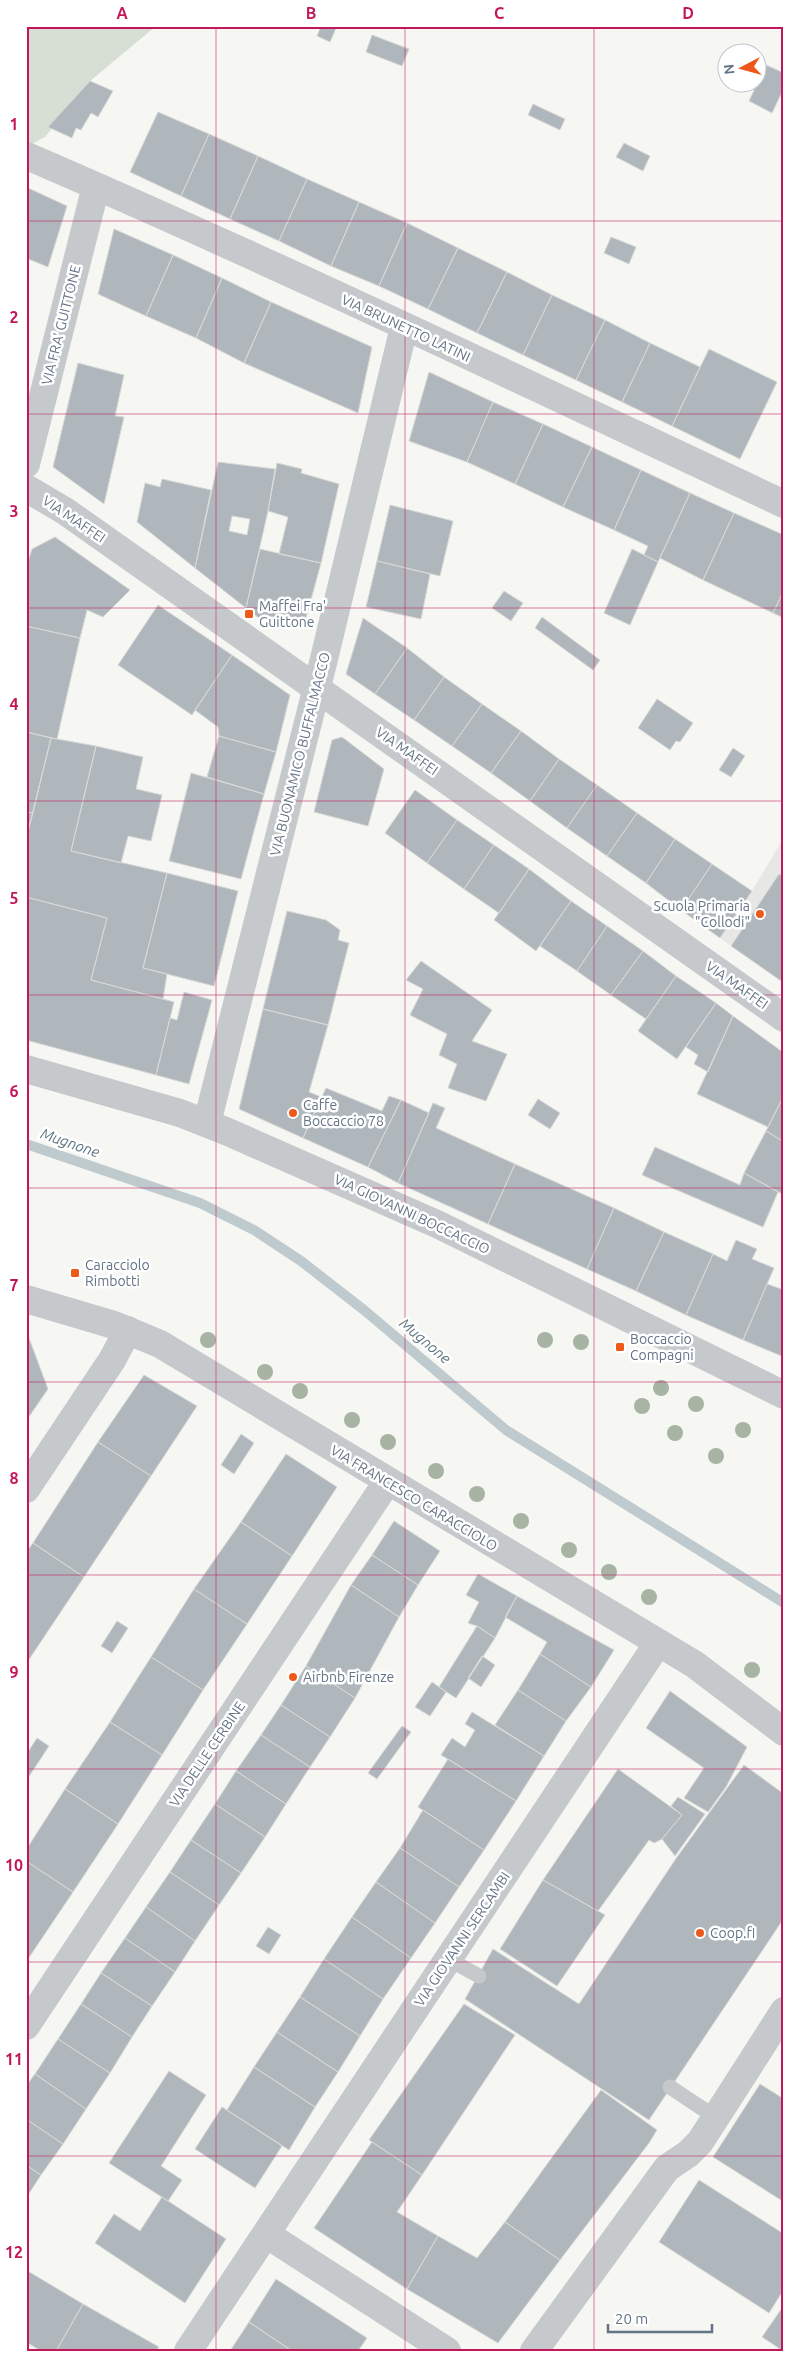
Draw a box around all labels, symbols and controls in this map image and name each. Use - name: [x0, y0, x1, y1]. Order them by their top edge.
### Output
- text: A: [116, 4, 128, 22]
- text: B: [306, 4, 316, 22]
- text: C: [494, 4, 504, 22]
- text: D: [682, 4, 694, 22]
- north arrow: [718, 42, 768, 92]
- text: N: [721, 63, 738, 75]
- text: 1: [9, 115, 19, 133]
- street label: VIA FRA' GUITTONE: [38, 263, 84, 387]
- street label: VIA BRUNETTO LATINI: [339, 291, 473, 365]
- text: 2: [9, 308, 19, 326]
- street label: VIA MAFFEI: [40, 492, 108, 546]
- text: 3: [9, 502, 19, 520]
- place label: Maffei Fra' Guittone: [259, 598, 326, 630]
- marker: Maffei Fra' Guittone: [243, 608, 255, 620]
- street label: VIA BUONAMICO BUFFALMACCO: [267, 650, 333, 857]
- text: 4: [9, 695, 19, 713]
- street label: VIA MAFFEI: [373, 724, 441, 778]
- text: 5: [9, 889, 19, 907]
- place label: Scuola Primaria "Collodi": [654, 898, 750, 930]
- marker: Scuola Primaria "Collodi": [754, 908, 766, 920]
- street label: VIA MAFFEI: [703, 958, 771, 1012]
- text: 6: [9, 1082, 19, 1100]
- place label: Caffe Boccaccio 78: [303, 1097, 384, 1129]
- marker: Caffe Boccaccio 78: [287, 1107, 299, 1119]
- water label: Mugnone: [38, 1125, 102, 1161]
- street label: VIA GIOVANNI BOCCACCIO: [332, 1171, 492, 1257]
- place label: Caracciolo Rimbotti: [85, 1257, 150, 1289]
- marker: Caracciolo Rimbotti: [69, 1267, 81, 1279]
- text: 7: [9, 1276, 19, 1294]
- water label: Mugnone: [396, 1314, 455, 1367]
- place label: Boccaccio Compagni: [630, 1331, 694, 1363]
- marker: Boccaccio Compagni: [614, 1341, 626, 1353]
- street label: VIA FRANCESCO CARACCIOLO: [328, 1442, 500, 1554]
- text: 8: [9, 1469, 19, 1487]
- text: 9: [9, 1663, 19, 1681]
- place label: Airbnb Firenze: [303, 1669, 394, 1685]
- marker: Airbnb Firenze: [287, 1671, 299, 1683]
- street label: VIA DELLE CERBINE: [166, 1698, 248, 1810]
- text: 10: [5, 1856, 23, 1874]
- street label: VIA GIOVANNI SERCAMBI: [411, 1869, 513, 2009]
- place label: Coop.fi: [710, 1925, 755, 1941]
- marker: Coop.fi: [694, 1927, 706, 1939]
- text: 11: [5, 2050, 23, 2068]
- text: 12: [5, 2243, 23, 2261]
- scale bar: [608, 2302, 711, 2334]
- text: 20 m: [615, 2310, 648, 2327]

